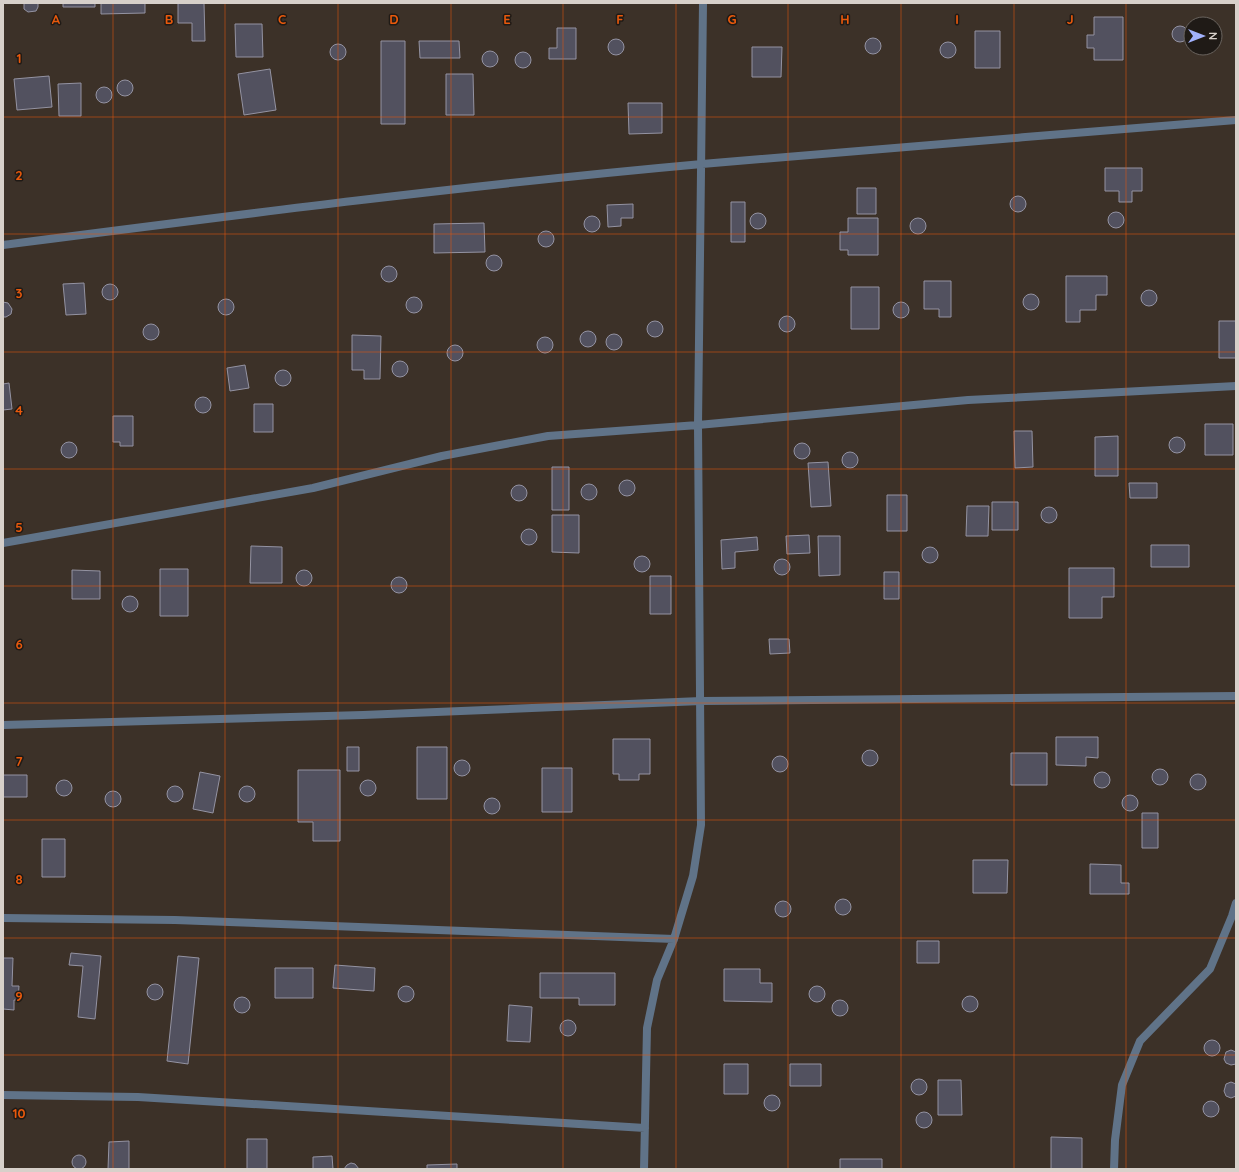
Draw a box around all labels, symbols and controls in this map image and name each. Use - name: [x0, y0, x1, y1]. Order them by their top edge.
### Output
- text: A: [52, 11, 61, 27]
- text: B: [165, 11, 173, 27]
- text: C: [278, 11, 286, 27]
- text: D: [389, 11, 399, 27]
- text: E: [503, 11, 511, 27]
- text: F: [616, 11, 624, 27]
- text: G: [727, 11, 737, 27]
- text: H: [840, 11, 850, 27]
- text: I: [955, 11, 959, 27]
- text: J: [1066, 11, 1074, 27]
- north arrow: [1183, 16, 1223, 56]
- text: N: [1206, 32, 1220, 40]
- text: 1: [16, 50, 22, 66]
- text: 2: [15, 167, 23, 183]
- text: 3: [16, 285, 23, 301]
- text: 4: [15, 402, 23, 418]
- text: 5: [15, 519, 23, 535]
- text: 6: [15, 636, 23, 652]
- text: 7: [15, 753, 23, 769]
- text: 8: [15, 871, 23, 887]
- text: 9: [15, 988, 23, 1004]
- text: 10: [12, 1105, 26, 1121]

